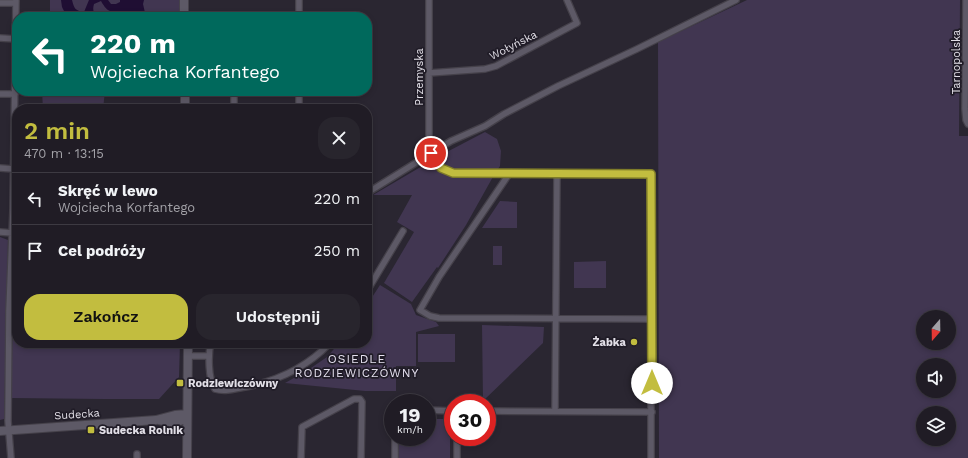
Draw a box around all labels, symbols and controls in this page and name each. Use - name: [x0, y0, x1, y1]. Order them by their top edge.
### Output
- text: 220 m: [90, 27, 176, 60]
- icon: left: [24, 28, 76, 80]
- street label: Wołyńska: [487, 28, 539, 63]
- street label: Tarnopolska: [950, 30, 963, 94]
- street label: Przemyska: [413, 48, 426, 106]
- text: Wojciecha Korfantego: [90, 61, 280, 82]
- text: 2 min: [24, 117, 90, 145]
- button: close: [318, 117, 360, 159]
- pin: [414, 136, 448, 170]
- icon: arrive: [420, 142, 442, 164]
- text: 470 m · 13:15: [24, 146, 104, 161]
- text: Skręć w lewo: [58, 182, 158, 200]
- icon: left: [24, 188, 46, 210]
- text: 220 m: [314, 190, 360, 208]
- text: Wojciecha Korfantego: [58, 200, 195, 215]
- icon: arrive: [24, 240, 46, 262]
- text: Cel podróży: [58, 242, 145, 260]
- text: 250 m: [314, 242, 360, 260]
- button: Zakończ: [24, 294, 188, 340]
- button: Udostępnij: [196, 294, 360, 340]
- north arrow: [916, 310, 956, 350]
- map controls: [916, 310, 956, 446]
- place label: Żabka: [593, 336, 627, 349]
- marker: Żabka: [629, 337, 639, 347]
- district label: OSIEDLE RODZIEWICZÓWNY: [295, 352, 419, 380]
- button: sound: [916, 358, 956, 398]
- position arrow: [631, 362, 673, 404]
- place label: Rodziewiczówny: [188, 377, 279, 390]
- marker: Rodziewiczówny: [175, 378, 185, 388]
- speed limit sign: 30: [444, 394, 496, 446]
- text: 19: [400, 403, 420, 427]
- street label: Sudecka: [54, 406, 100, 423]
- button: layers: [916, 406, 956, 446]
- place label: Sudecka Rolnik: [99, 424, 183, 437]
- text: km/h: [397, 424, 423, 435]
- marker: Sudecka Rolnik: [86, 425, 96, 435]

